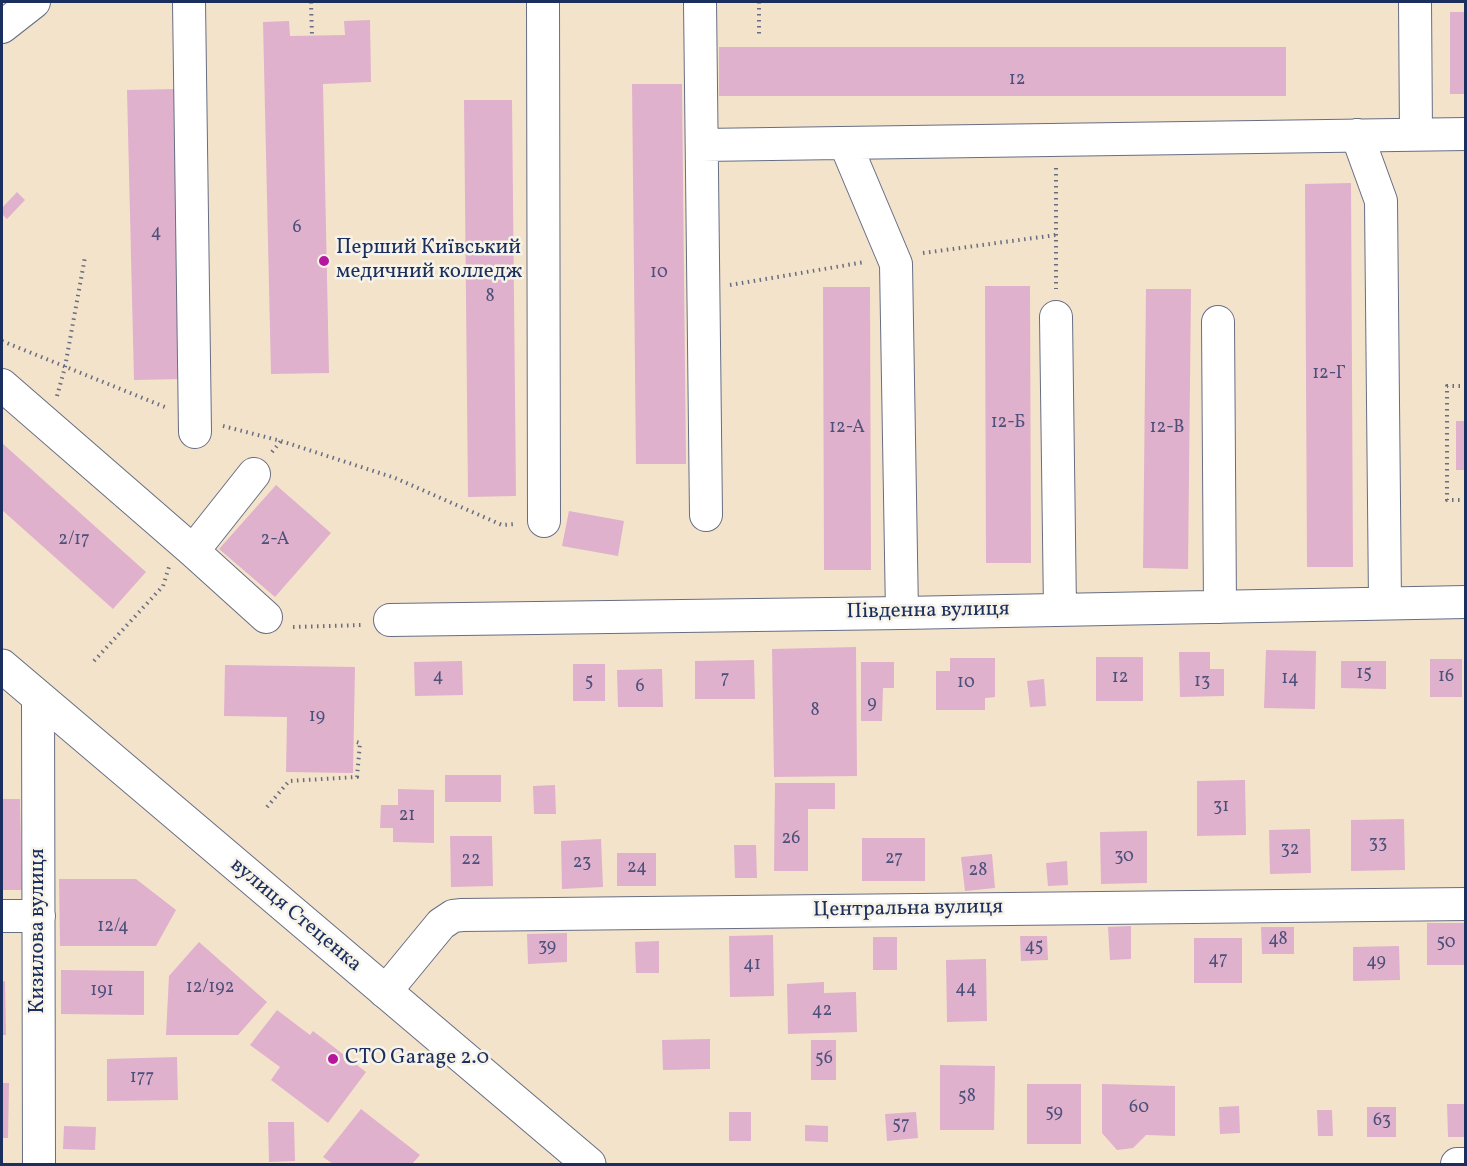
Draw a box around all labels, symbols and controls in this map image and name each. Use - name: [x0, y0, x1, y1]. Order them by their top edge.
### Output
- house number: 12: [1009, 70, 1025, 92]
- house number: 6: [292, 218, 302, 240]
- house number: 4: [151, 223, 161, 245]
- place label: Перший Київський медичний колледж: [336, 236, 522, 286]
- marker: Перший Київський медичний колледж: [317, 254, 331, 268]
- house number: 10: [650, 263, 668, 285]
- house number: 8: [485, 287, 495, 309]
- house number: 12-Г: [1312, 364, 1346, 386]
- house number: 12-Б: [991, 413, 1025, 435]
- house number: 12-А: [829, 418, 865, 440]
- house number: 12-В: [1150, 418, 1184, 440]
- house number: 2/17: [58, 530, 90, 552]
- house number: 2-А: [261, 530, 289, 552]
- street label: Південна вулиця: [846, 598, 1010, 626]
- house number: 15: [1356, 664, 1372, 686]
- house number: 4: [433, 667, 443, 689]
- house number: 16: [1438, 667, 1454, 689]
- house number: 12: [1112, 668, 1128, 690]
- house number: 7: [721, 669, 729, 691]
- house number: 14: [1281, 669, 1299, 691]
- house number: 5: [585, 672, 593, 694]
- house number: 13: [1194, 672, 1210, 694]
- house number: 10: [957, 673, 975, 695]
- house number: 6: [635, 677, 645, 699]
- house number: 9: [867, 694, 877, 716]
- house number: 8: [810, 701, 820, 723]
- house number: 19: [309, 707, 325, 729]
- house number: 31: [1213, 797, 1229, 819]
- house number: 21: [399, 806, 415, 828]
- house number: 26: [782, 829, 800, 851]
- house number: 33: [1369, 834, 1387, 856]
- house number: 32: [1281, 840, 1299, 862]
- house number: 30: [1114, 847, 1134, 869]
- street label: Кизилова вулиця: [26, 848, 52, 1014]
- house number: 27: [885, 849, 903, 871]
- house number: 22: [461, 850, 481, 872]
- house number: 23: [573, 853, 591, 875]
- street label: вулиця Стеценка: [224, 854, 366, 978]
- house number: 24: [627, 858, 647, 880]
- house number: 28: [969, 861, 987, 883]
- street label: Центральна вулиця: [813, 896, 1003, 924]
- house number: 12/4: [97, 917, 129, 939]
- house number: 48: [1268, 930, 1288, 952]
- house number: 50: [1436, 933, 1456, 955]
- house number: 39: [538, 937, 556, 959]
- house number: 45: [1025, 937, 1043, 959]
- house number: 47: [1208, 950, 1228, 972]
- house number: 49: [1366, 952, 1386, 974]
- house number: 41: [743, 955, 761, 977]
- house number: 12/192: [186, 978, 234, 1000]
- house number: 44: [955, 979, 977, 1001]
- house number: 191: [90, 981, 114, 1003]
- house number: 42: [812, 1001, 832, 1023]
- place label: СТО Garage 2.0: [345, 1046, 489, 1072]
- house number: 56: [815, 1049, 833, 1071]
- marker: СТО Garage 2.0: [326, 1052, 340, 1066]
- house number: 177: [130, 1068, 154, 1090]
- house number: 58: [958, 1087, 976, 1109]
- house number: 60: [1129, 1098, 1149, 1120]
- house number: 59: [1045, 1103, 1063, 1125]
- house number: 63: [1373, 1111, 1391, 1133]
- house number: 57: [892, 1115, 910, 1137]

